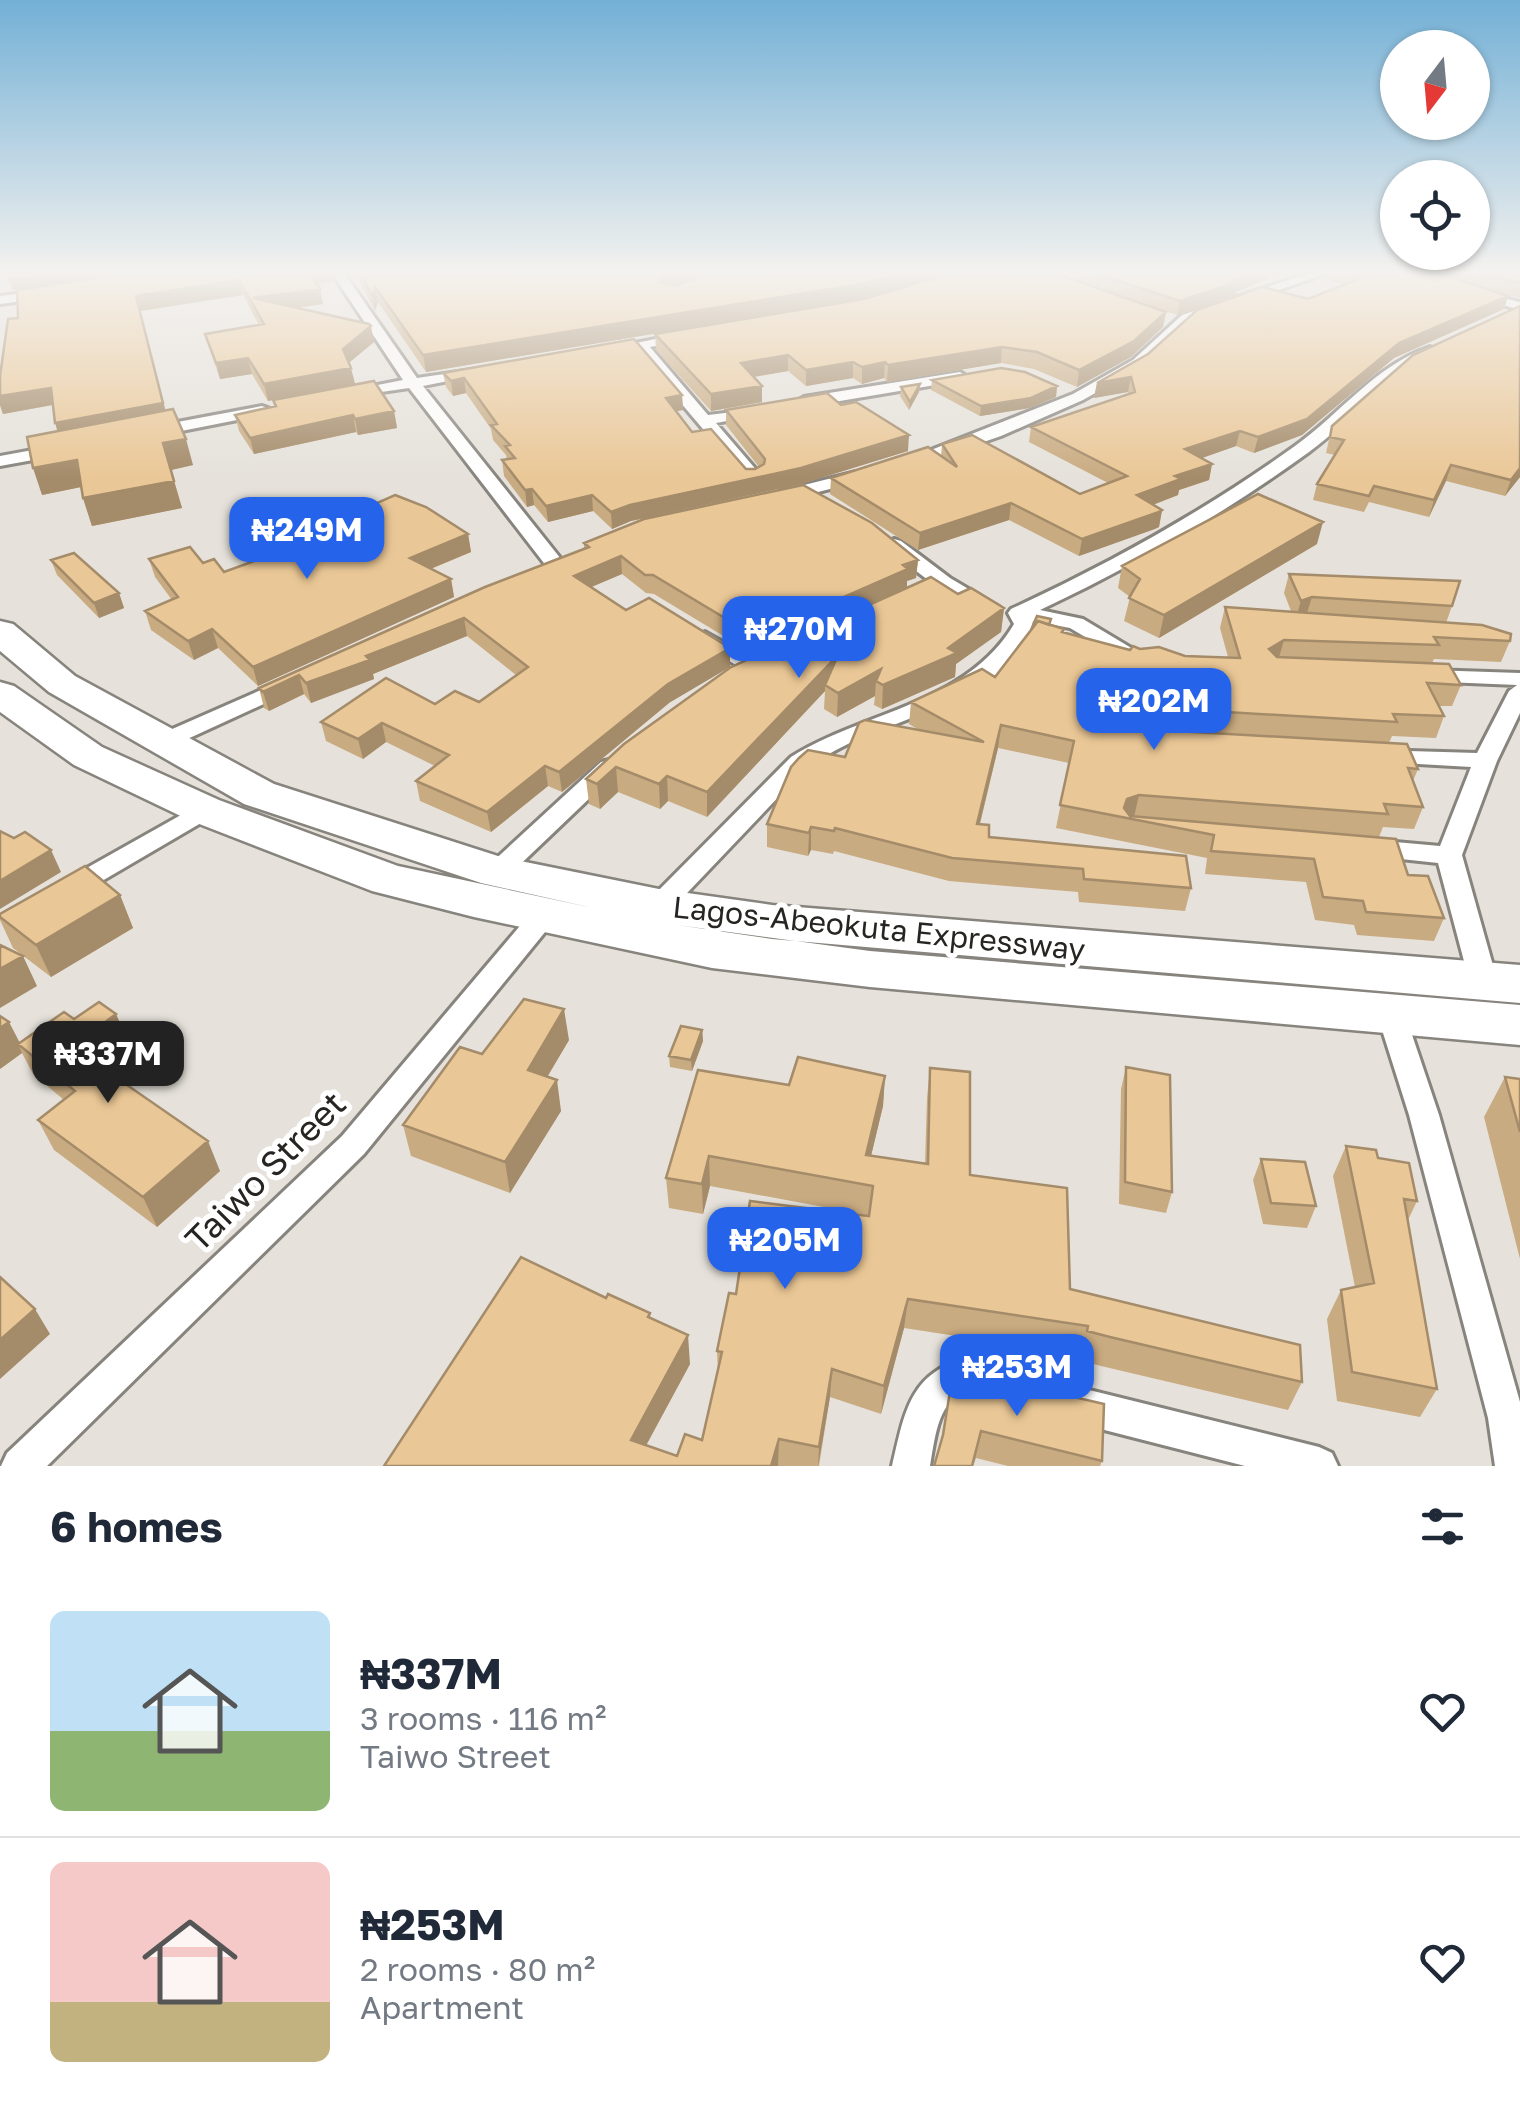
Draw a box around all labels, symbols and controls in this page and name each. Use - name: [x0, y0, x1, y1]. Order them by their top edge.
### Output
- north arrow: [1380, 30, 1490, 140]
- map controls: [1380, 30, 1490, 270]
- button: locate: [1380, 160, 1490, 270]
- pin: ₦249M: [237, 497, 377, 582]
- text: ₦249M: [251, 510, 363, 548]
- pin: ₦270M: [729, 596, 869, 681]
- text: ₦270M: [744, 609, 854, 647]
- pin: ₦202M: [1084, 668, 1224, 753]
- text: ₦202M: [1098, 681, 1210, 719]
- street label: Lagos-Abeokuta Expressway: [671, 888, 1087, 968]
- pin: ₦337M: [38, 1021, 178, 1106]
- text: ₦337M: [54, 1034, 162, 1072]
- street label: Taiwo Street: [176, 1082, 354, 1260]
- pin: ₦205M: [715, 1207, 855, 1292]
- text: ₦205M: [729, 1220, 841, 1258]
- pin: ₦253M: [947, 1334, 1087, 1419]
- text: ₦253M: [962, 1347, 1072, 1385]
- icon: filters: [1415, 1499, 1470, 1554]
- text: 6 homes: [50, 1501, 223, 1551]
- text: ₦337M: [360, 1648, 502, 1698]
- icon: home: [130, 1651, 250, 1771]
- icon: heart: [1415, 1684, 1470, 1739]
- text: 3 rooms · 116 m²: [360, 1699, 606, 1737]
- text: Taiwo Street: [360, 1737, 551, 1775]
- text: ₦253M: [360, 1899, 505, 1949]
- icon: home: [130, 1902, 250, 2022]
- icon: heart: [1415, 1935, 1470, 1990]
- text: 2 rooms · 80 m²: [360, 1950, 595, 1988]
- text: Apartment: [360, 1988, 524, 2026]

